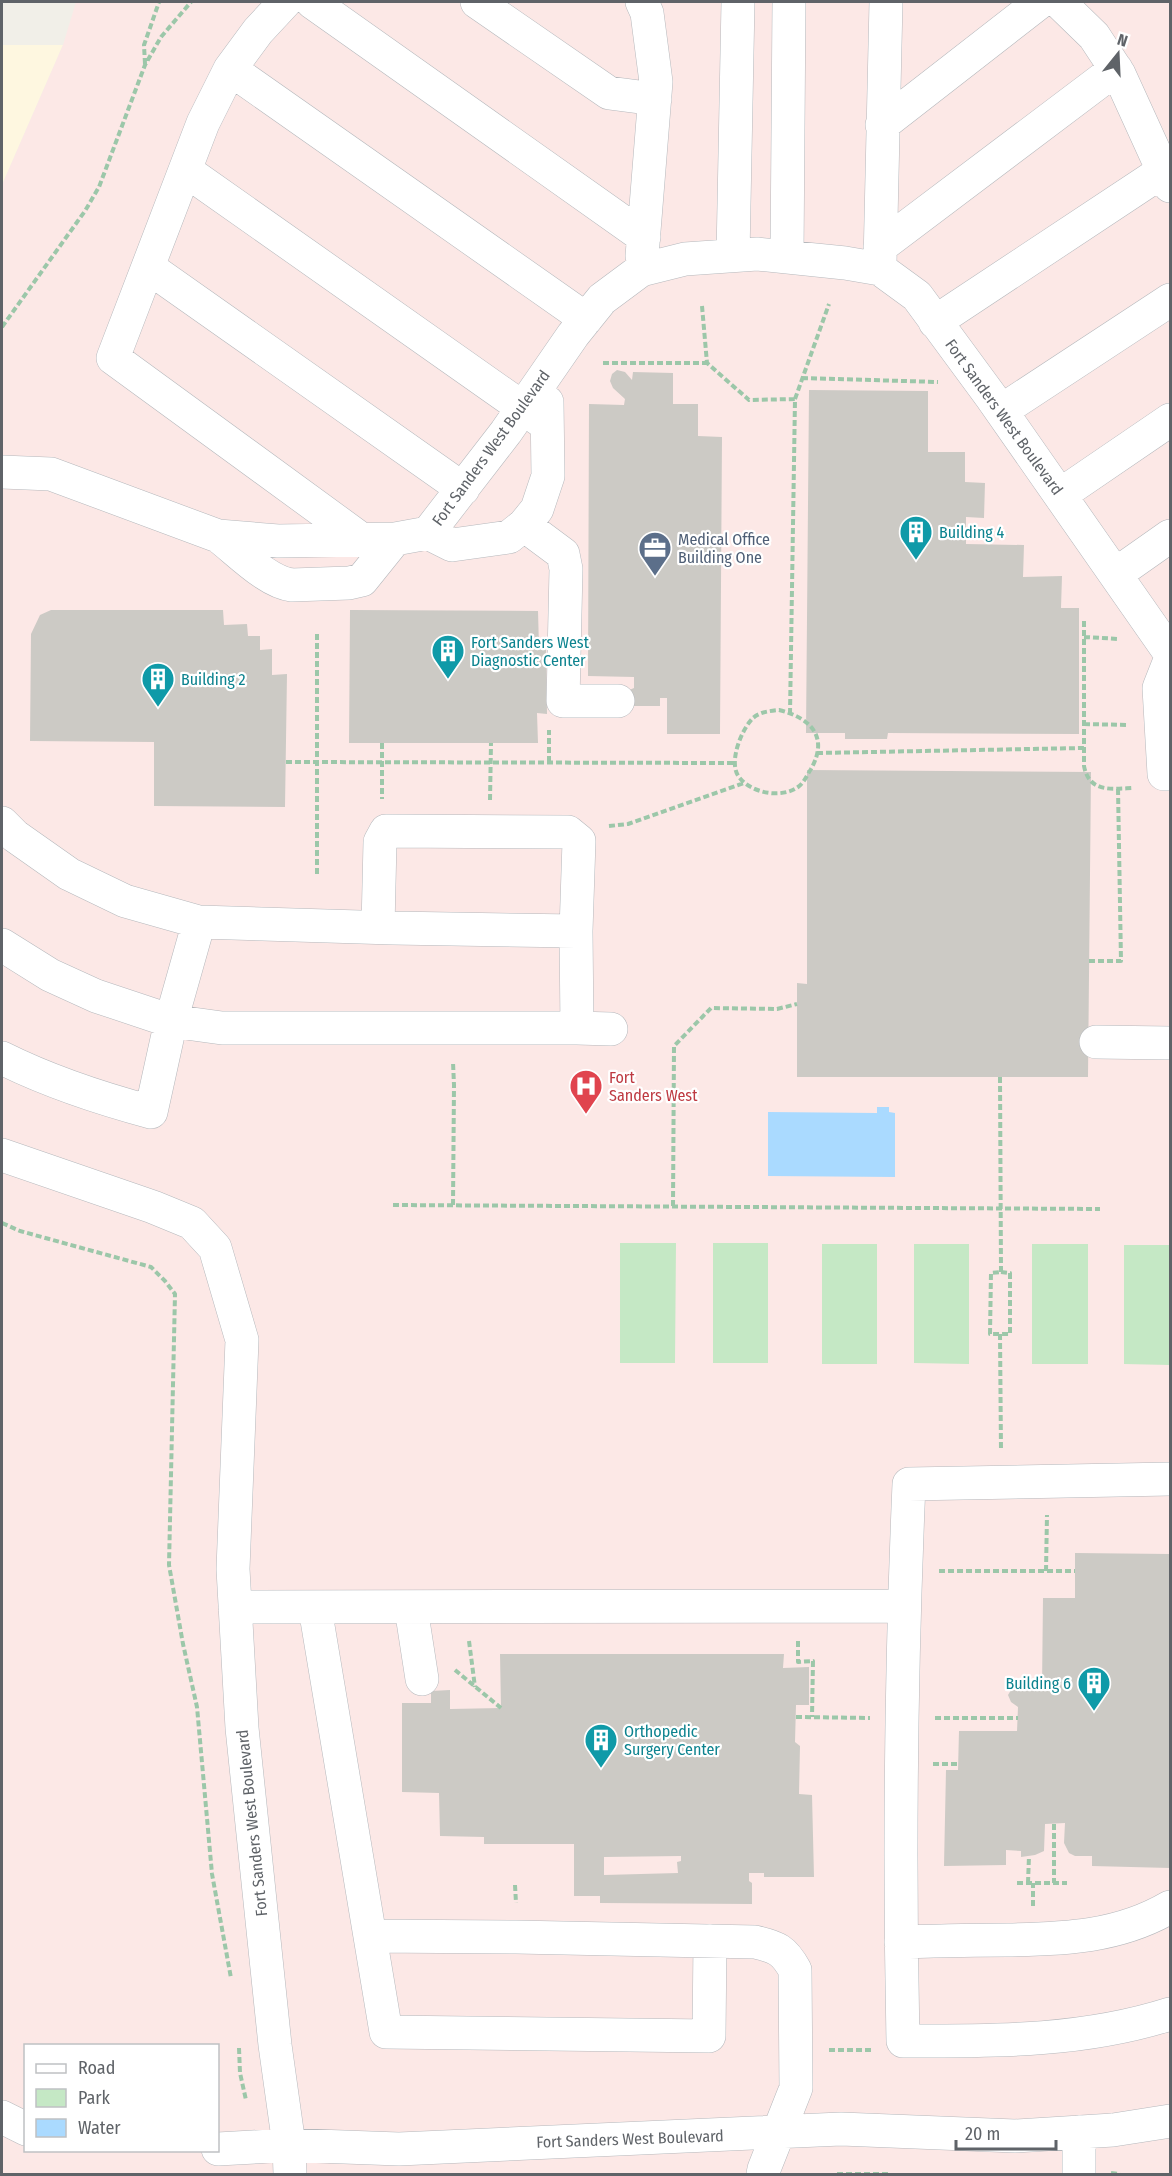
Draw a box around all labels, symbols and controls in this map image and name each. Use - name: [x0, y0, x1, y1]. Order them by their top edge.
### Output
- north arrow: [1088, 24, 1148, 84]
- text: N: [1115, 30, 1130, 51]
- street label: Fort Sanders West Boulevard: [941, 336, 1067, 498]
- street label: Fort Sanders West Boulevard: [428, 367, 554, 529]
- building icon: Building 4: [898, 514, 934, 561]
- place label: Building 4: [939, 523, 1005, 542]
- office icon: Medical Office Building One: [637, 530, 673, 577]
- place label: Medical Office Building One: [678, 530, 770, 567]
- building icon: Fort Sanders West Diagnostic Center: [430, 633, 466, 680]
- place label: Fort Sanders West Diagnostic Center: [471, 633, 590, 670]
- building icon: Building 2: [140, 661, 176, 708]
- place label: Building 2: [181, 670, 246, 689]
- hospital icon: Fort Sanders West: [568, 1068, 604, 1115]
- place label: Fort Sanders West: [609, 1068, 698, 1105]
- building icon: Building 6: [1076, 1665, 1112, 1712]
- place label: Building 6: [1005, 1674, 1071, 1693]
- building icon: Orthopedic Surgery Center: [583, 1722, 619, 1769]
- place label: Orthopedic Surgery Center: [624, 1722, 720, 1759]
- street label: Fort Sanders West Boulevard: [233, 1729, 271, 1917]
- legend: [24, 2044, 219, 2152]
- text: Road: [78, 2057, 115, 2079]
- text: Park: [78, 2087, 111, 2109]
- scale bar: [956, 2113, 1056, 2151]
- text: Water: [78, 2117, 121, 2139]
- text: 20 m: [965, 2123, 1000, 2145]
- street label: Fort Sanders West Boulevard: [536, 2126, 724, 2152]

